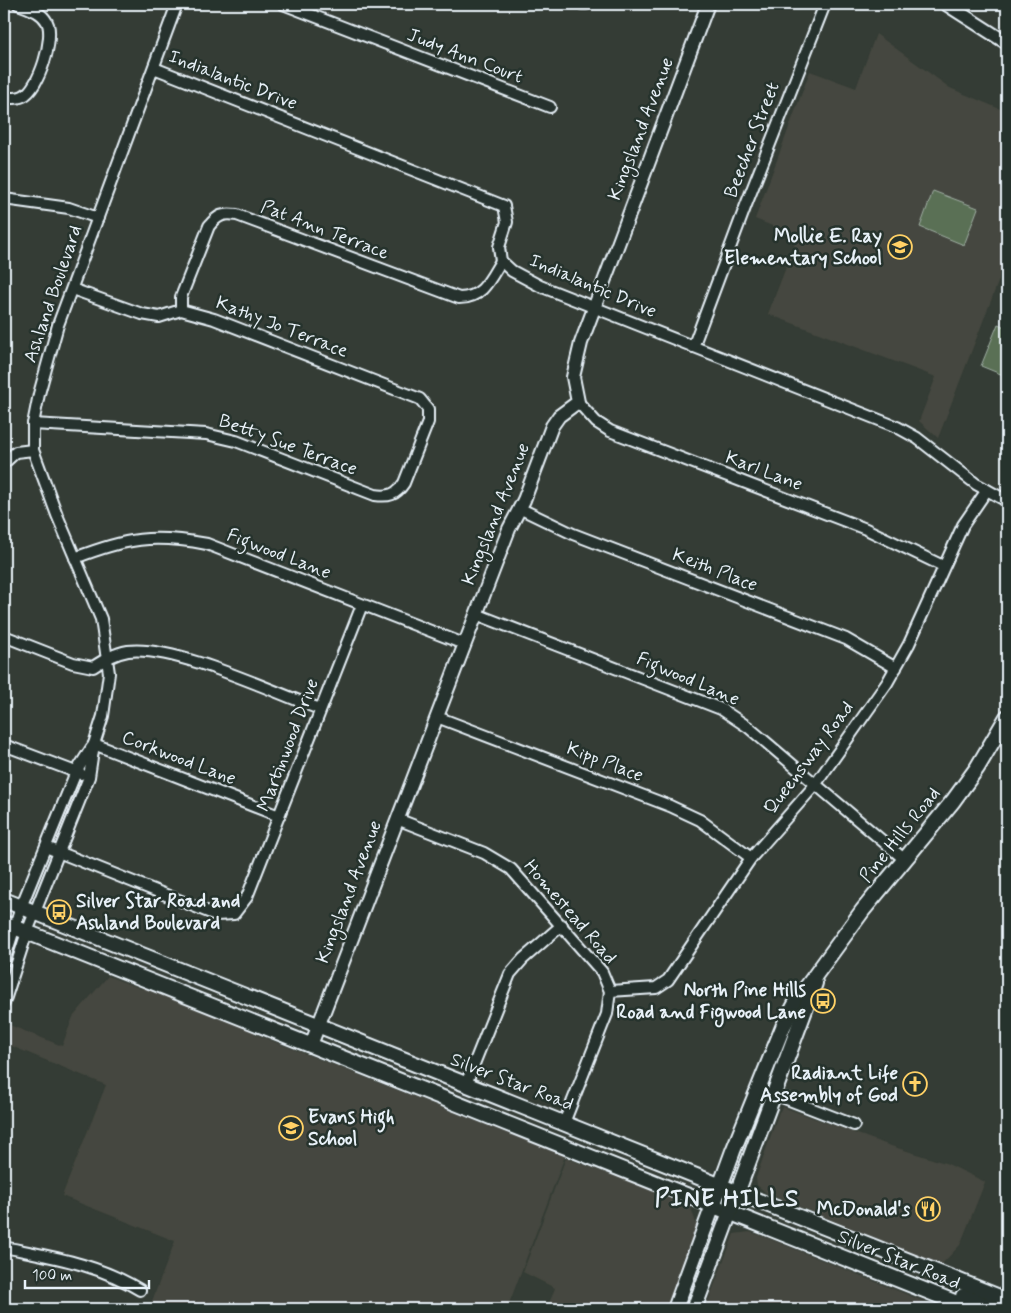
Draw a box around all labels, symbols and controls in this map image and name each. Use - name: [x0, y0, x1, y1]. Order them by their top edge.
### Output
- street label: Judy Ann Court: [403, 22, 527, 90]
- street label: Indialantic Drive: [165, 44, 301, 116]
- street label: Kingsland Avenue: [602, 54, 682, 205]
- street label: Beecher Street: [718, 78, 786, 202]
- street label: Pat Ann Terrace: [257, 194, 393, 266]
- street label: Ashland Boulevard: [18, 222, 88, 366]
- place label: Mollie E. Ray Elementary School: [724, 224, 882, 271]
- school or university icon: Mollie E. Ray Elementary School: [887, 234, 913, 260]
- street label: Indialantic Drive: [525, 248, 661, 324]
- street label: Kathy Jo Terrace: [212, 290, 352, 365]
- street label: Betty Sue Terrace: [215, 408, 361, 483]
- street label: Kingsland Avenue: [456, 439, 538, 590]
- street label: Karl Lane: [722, 445, 806, 497]
- street label: Figwood Lane: [222, 523, 335, 588]
- street label: Keith Place: [669, 542, 761, 598]
- street label: Figwood Lane: [631, 646, 743, 715]
- street label: Martinwood Drive: [251, 675, 325, 815]
- street label: Queensway Road: [758, 696, 861, 820]
- street label: Corkwood Lane: [118, 725, 240, 791]
- street label: Kipp Place: [563, 736, 647, 788]
- street label: Pine Hills Road: [854, 782, 946, 888]
- street label: Kingsland Avenue: [310, 817, 390, 968]
- street label: Homestead Road: [518, 855, 622, 969]
- place label: Silver Star Road and Ashland Boulevard: [76, 889, 240, 936]
- bus stop icon: Silver Star Road and Ashland Boulevard: [46, 899, 72, 925]
- place label: North Pine Hills Road and Figwood Lane: [616, 978, 807, 1028]
- bus stop icon: North Pine Hills Road and Figwood Lane: [810, 988, 836, 1014]
- street label: Silver Star Road: [447, 1047, 577, 1117]
- place label: Radiant Life Assembly of God: [760, 1061, 898, 1108]
- church icon: Radiant Life Assembly of God: [902, 1071, 928, 1097]
- place label: Evans High School: [308, 1105, 395, 1152]
- school or university icon: Evans High School: [278, 1115, 304, 1141]
- district label: PINE HILLS: [655, 1184, 799, 1215]
- restaurant icon: McDonald's: [915, 1196, 941, 1222]
- place label: McDonald's: [817, 1197, 911, 1222]
- street label: Silver Star Road: [834, 1224, 964, 1296]
- scale bar: [25, 1258, 149, 1290]
- text: 100 m: [32, 1266, 72, 1286]

